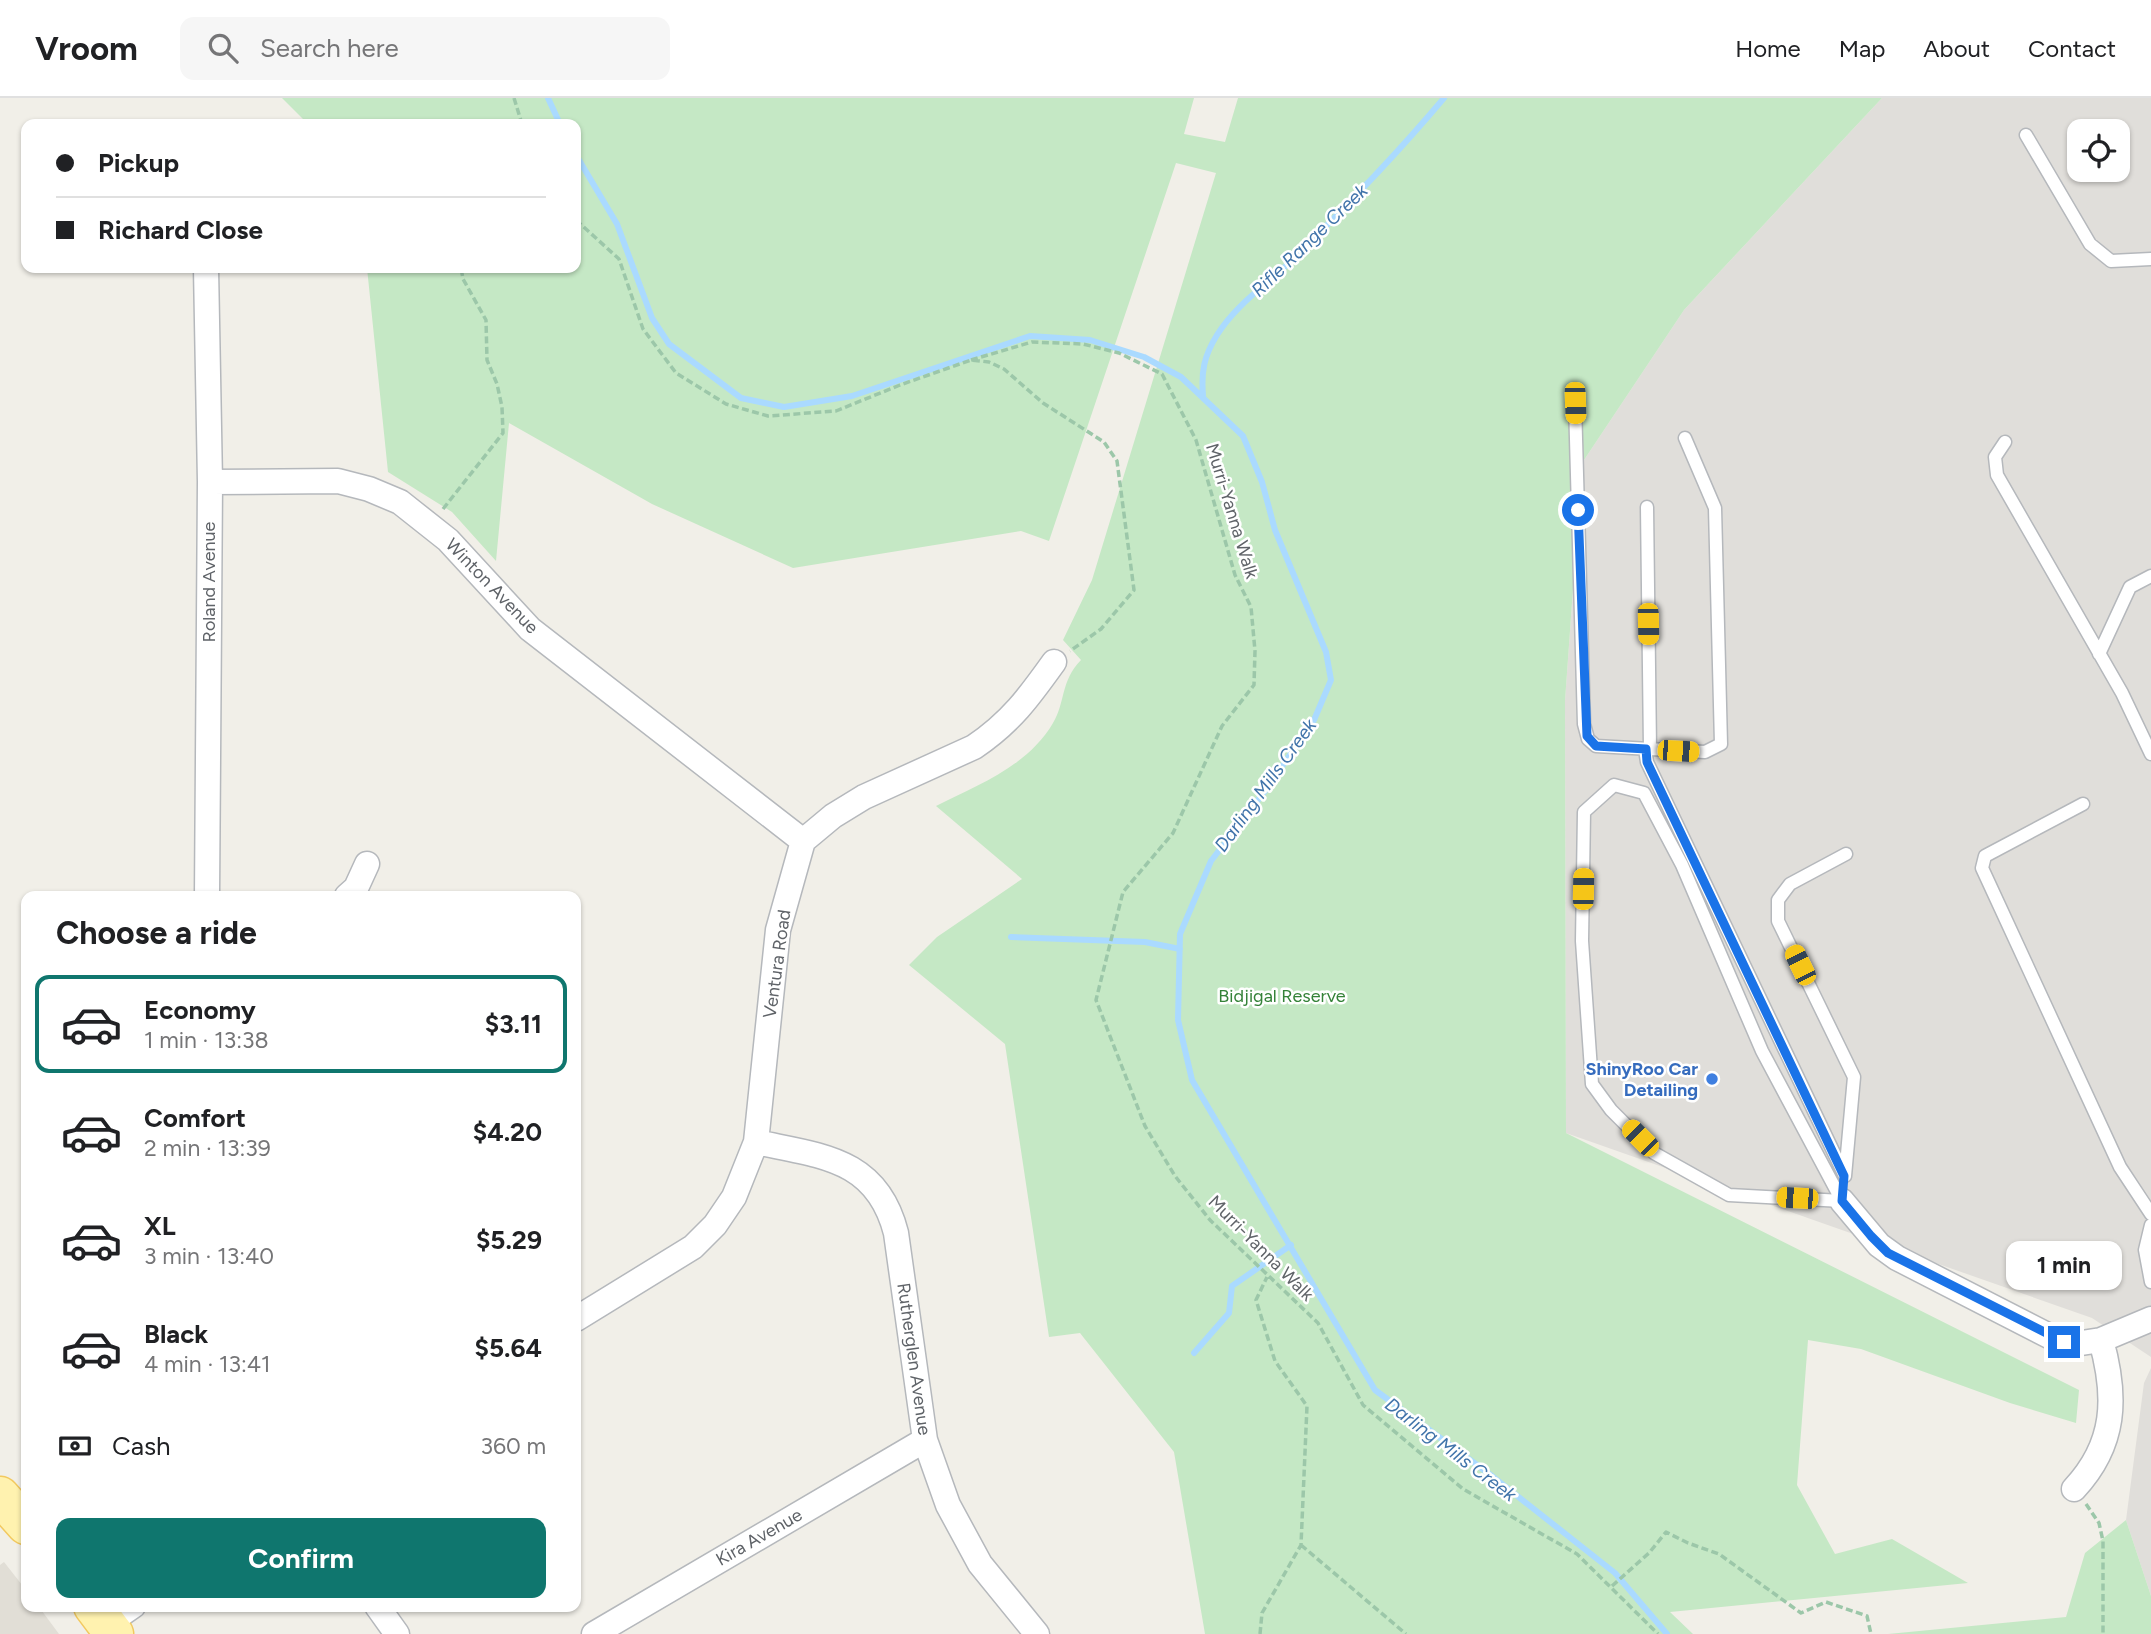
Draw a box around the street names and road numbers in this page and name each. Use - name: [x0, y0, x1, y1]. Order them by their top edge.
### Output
- street label: Murri-Yanna Walk: [1201, 441, 1263, 582]
- street label: Roland Avenue: [198, 521, 220, 642]
- street label: Winton Avenue: [441, 534, 543, 638]
- street label: Ventura Road: [758, 908, 796, 1020]
- street label: Murri-Yanna Walk: [1204, 1191, 1319, 1306]
- street label: Rutherglen Avenue: [892, 1281, 936, 1437]
- street label: Kira Avenue: [712, 1503, 806, 1570]

